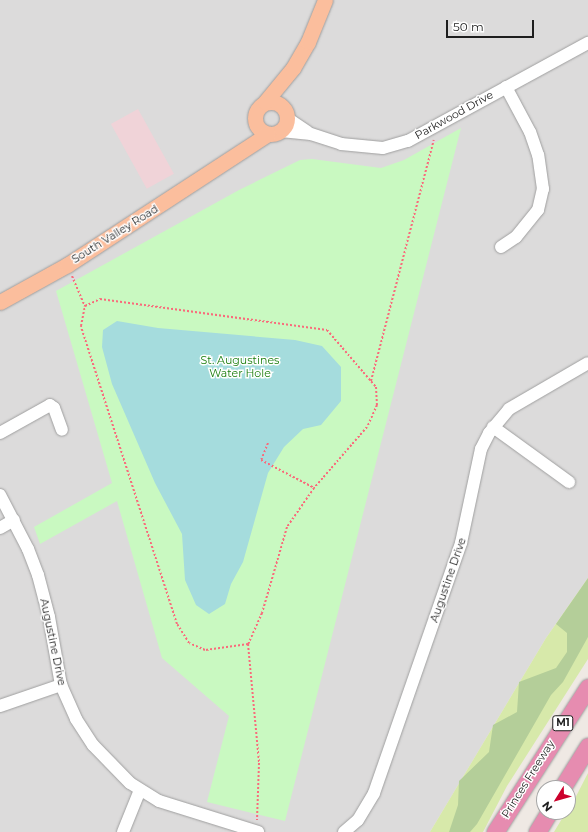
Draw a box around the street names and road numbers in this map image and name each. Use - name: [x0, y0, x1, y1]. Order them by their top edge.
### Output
- street label: Parkwood Drive: [413, 88, 495, 142]
- street label: South Valley Road: [69, 202, 161, 266]
- street label: Augustine Drive: [427, 536, 469, 624]
- street label: Augustine Drive: [37, 597, 69, 687]
- road number: M1: [552, 715, 574, 731]
- street label: Princes Freeway: [499, 738, 557, 820]

